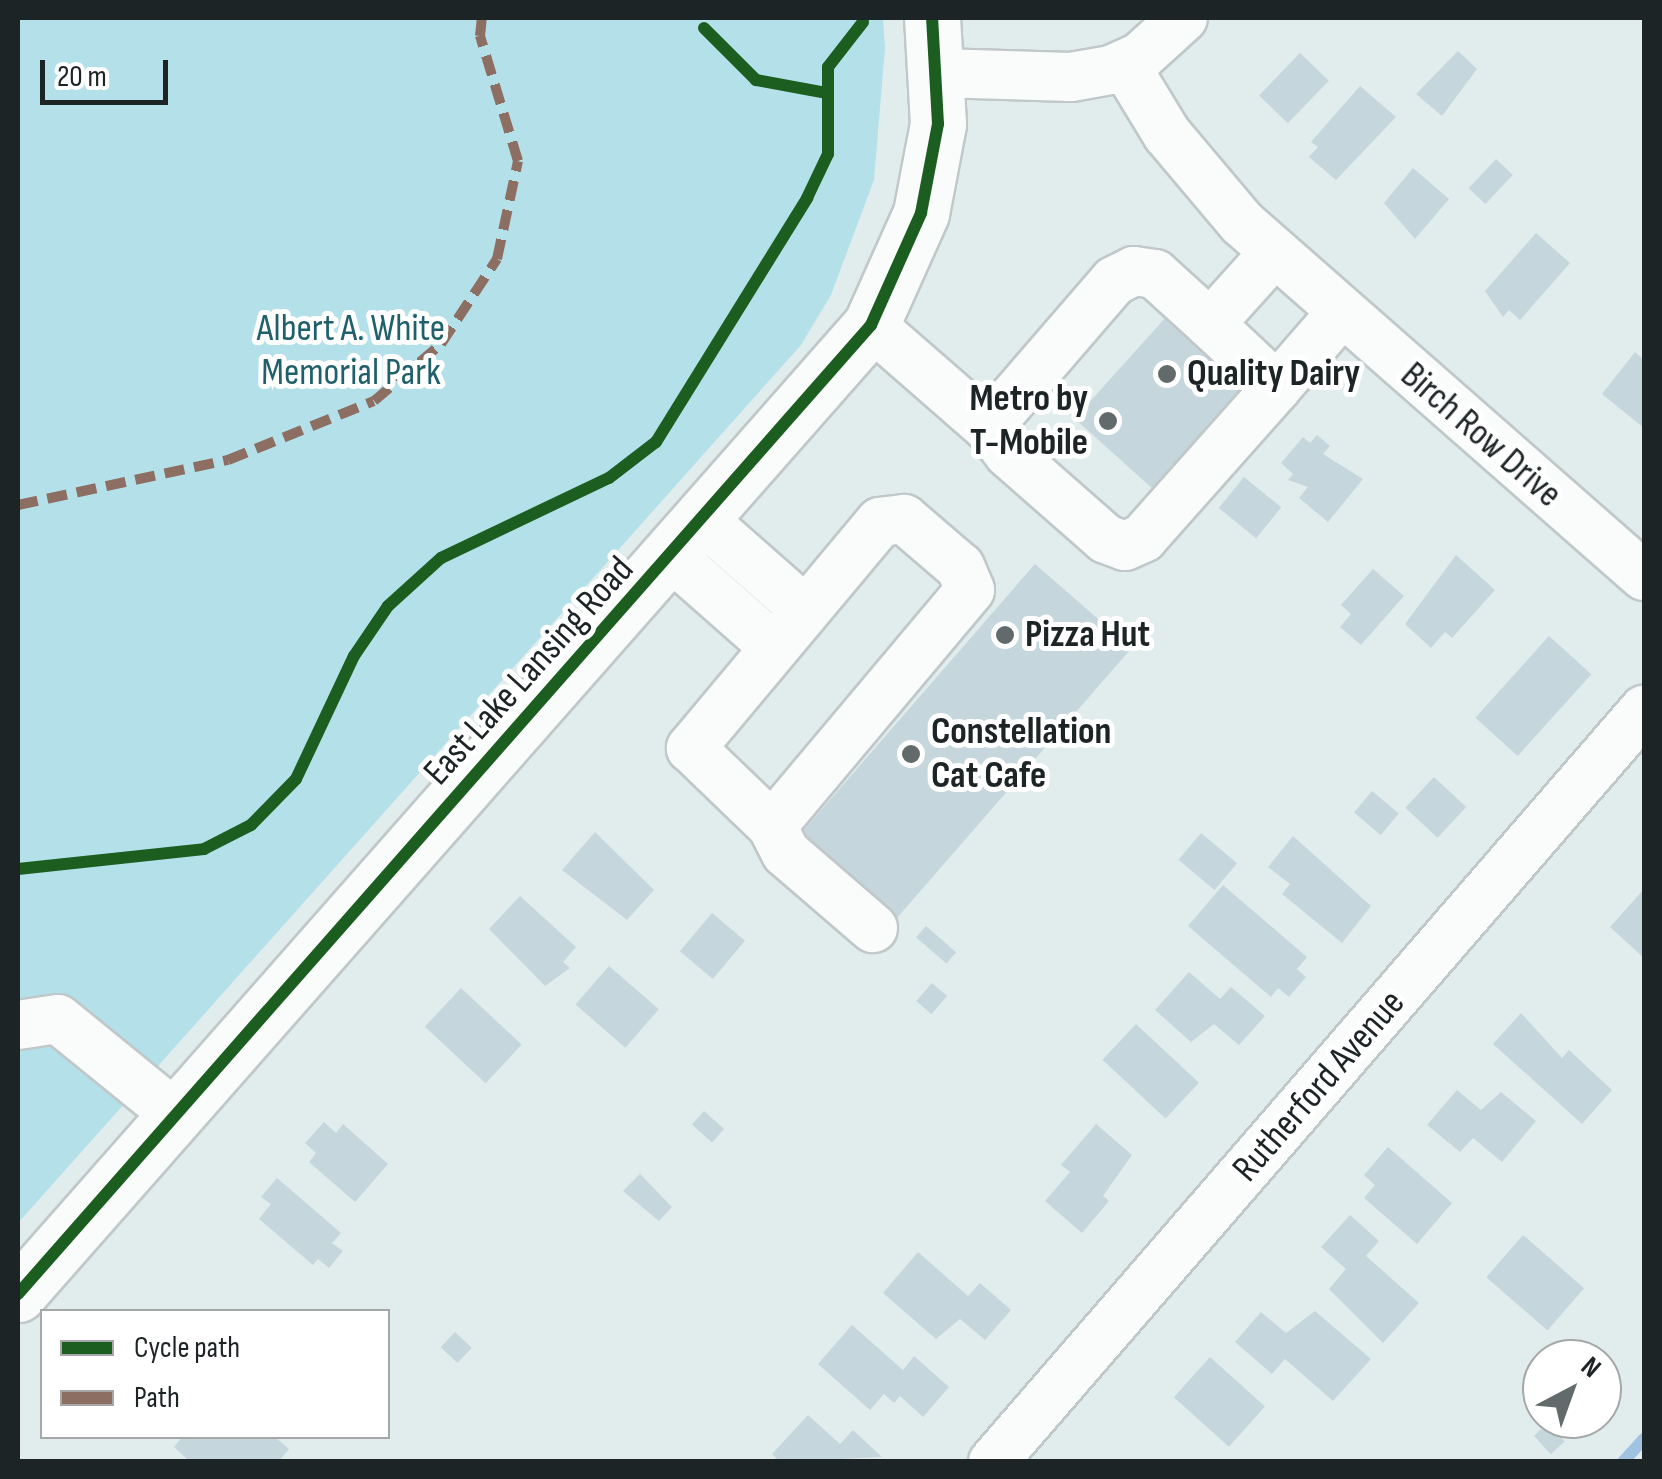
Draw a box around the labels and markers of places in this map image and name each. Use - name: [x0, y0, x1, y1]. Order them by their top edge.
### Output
- place label: Quality Dairy: [1187, 351, 1360, 397]
- marker: Quality Dairy: [1156, 363, 1178, 385]
- place label: Metro by T-Mobile: [969, 376, 1088, 466]
- marker: Metro by T-Mobile: [1097, 410, 1119, 432]
- place label: Pizza Hut: [1025, 612, 1150, 658]
- marker: Pizza Hut: [994, 624, 1016, 646]
- place label: Constellation Cat Cafe: [931, 709, 1112, 798]
- marker: Constellation Cat Cafe: [900, 743, 922, 765]

